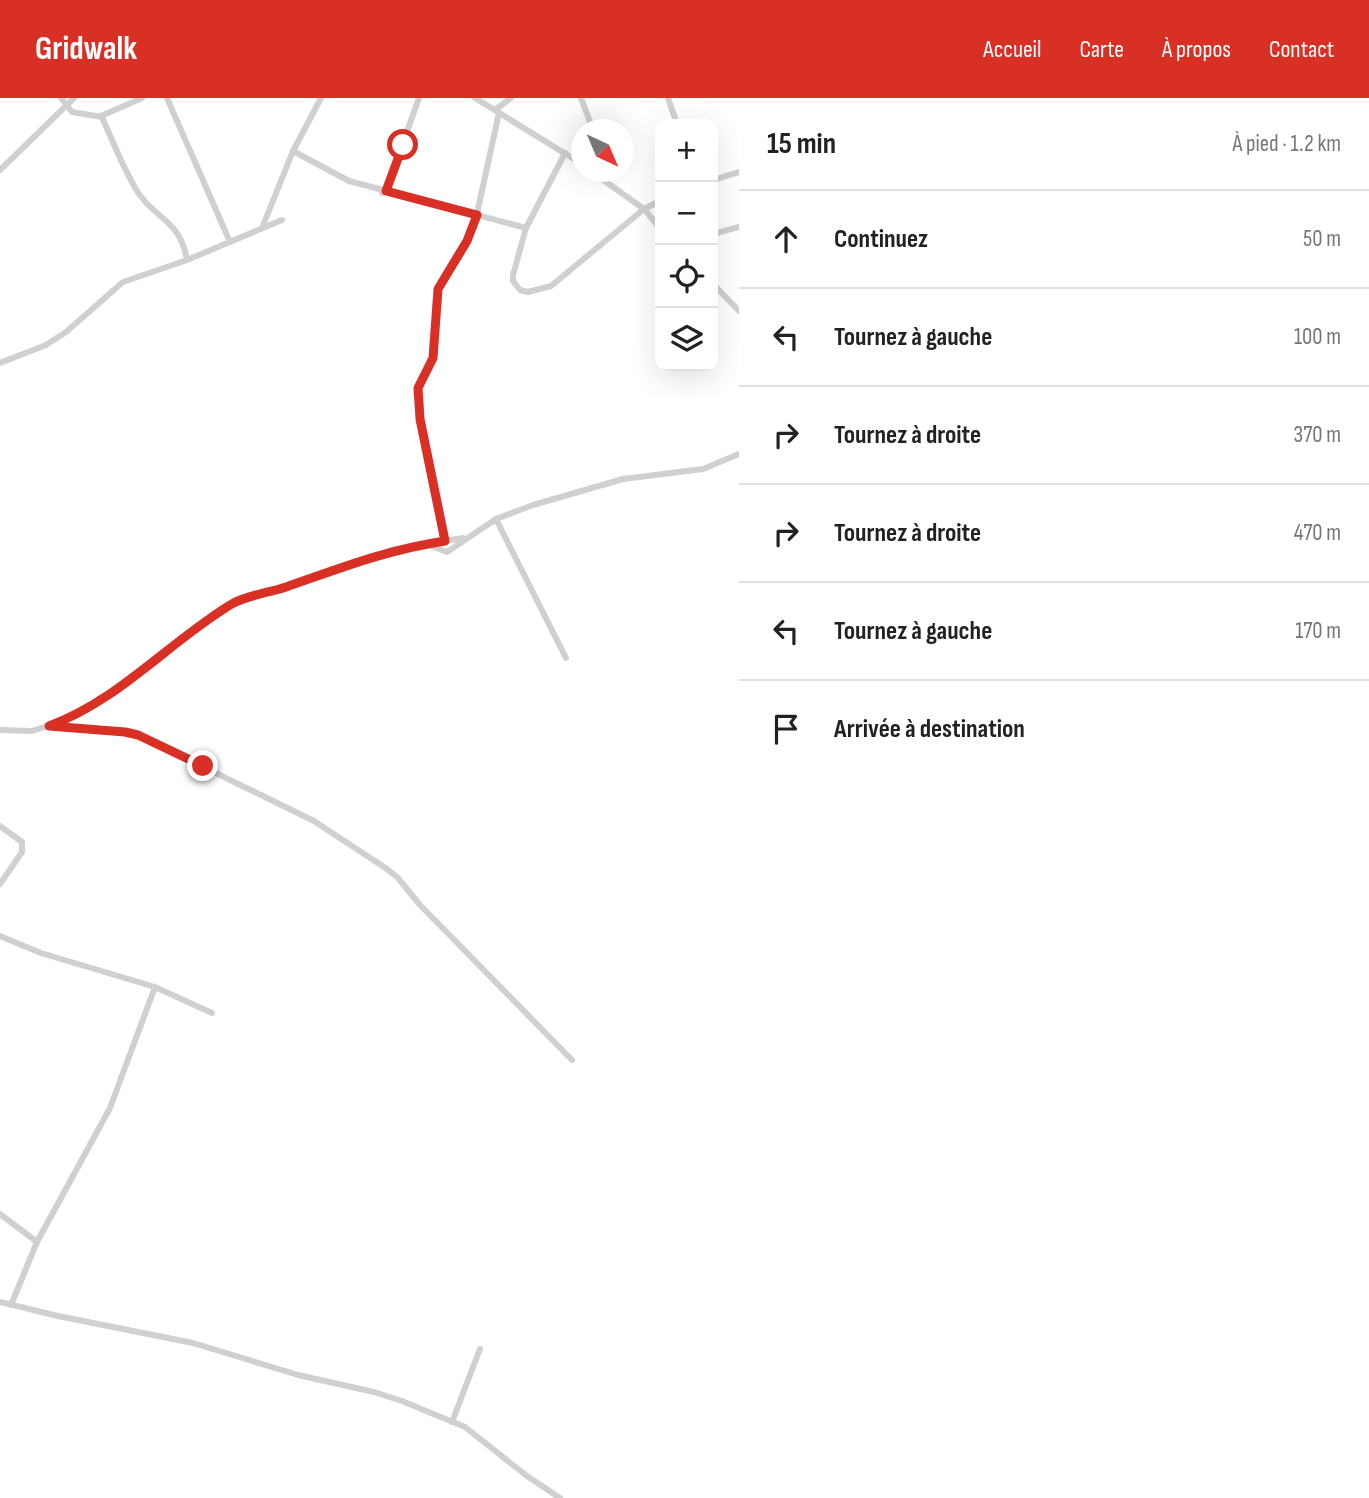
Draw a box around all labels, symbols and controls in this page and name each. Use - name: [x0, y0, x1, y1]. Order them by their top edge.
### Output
- text: Gridwalk: [35, 29, 137, 69]
- text: Accueil: [983, 35, 1042, 64]
- text: Carte: [1080, 35, 1124, 64]
- text: À propos: [1162, 35, 1231, 64]
- text: Contact: [1269, 35, 1334, 64]
- north arrow: [571, 119, 634, 182]
- map controls: [655, 119, 718, 371]
- button: +: [655, 119, 718, 182]
- text: 15 min: [767, 126, 836, 162]
- route start: [387, 129, 418, 160]
- text: À pied · 1.2 km: [1232, 130, 1341, 158]
- button: −: [655, 182, 718, 245]
- icon: ahead: [767, 220, 805, 258]
- text: Continuez: [834, 224, 928, 255]
- text: 50 m: [1303, 225, 1341, 253]
- button: locate: [655, 245, 718, 308]
- button: layers: [655, 308, 718, 371]
- icon: left: [767, 318, 805, 356]
- text: Tournez à gauche: [834, 322, 992, 353]
- text: 100 m: [1294, 323, 1341, 351]
- icon: right: [767, 416, 805, 454]
- text: Tournez à droite: [834, 420, 981, 451]
- text: 370 m: [1294, 421, 1341, 449]
- icon: right: [767, 514, 805, 552]
- text: Tournez à droite: [834, 518, 981, 549]
- text: 470 m: [1294, 519, 1341, 547]
- icon: left: [767, 612, 805, 650]
- text: Tournez à gauche: [834, 616, 992, 647]
- text: 170 m: [1295, 617, 1341, 645]
- icon: arrive: [767, 710, 805, 748]
- text: Arrivée à destination: [834, 714, 1025, 745]
- route end: [187, 750, 218, 781]

